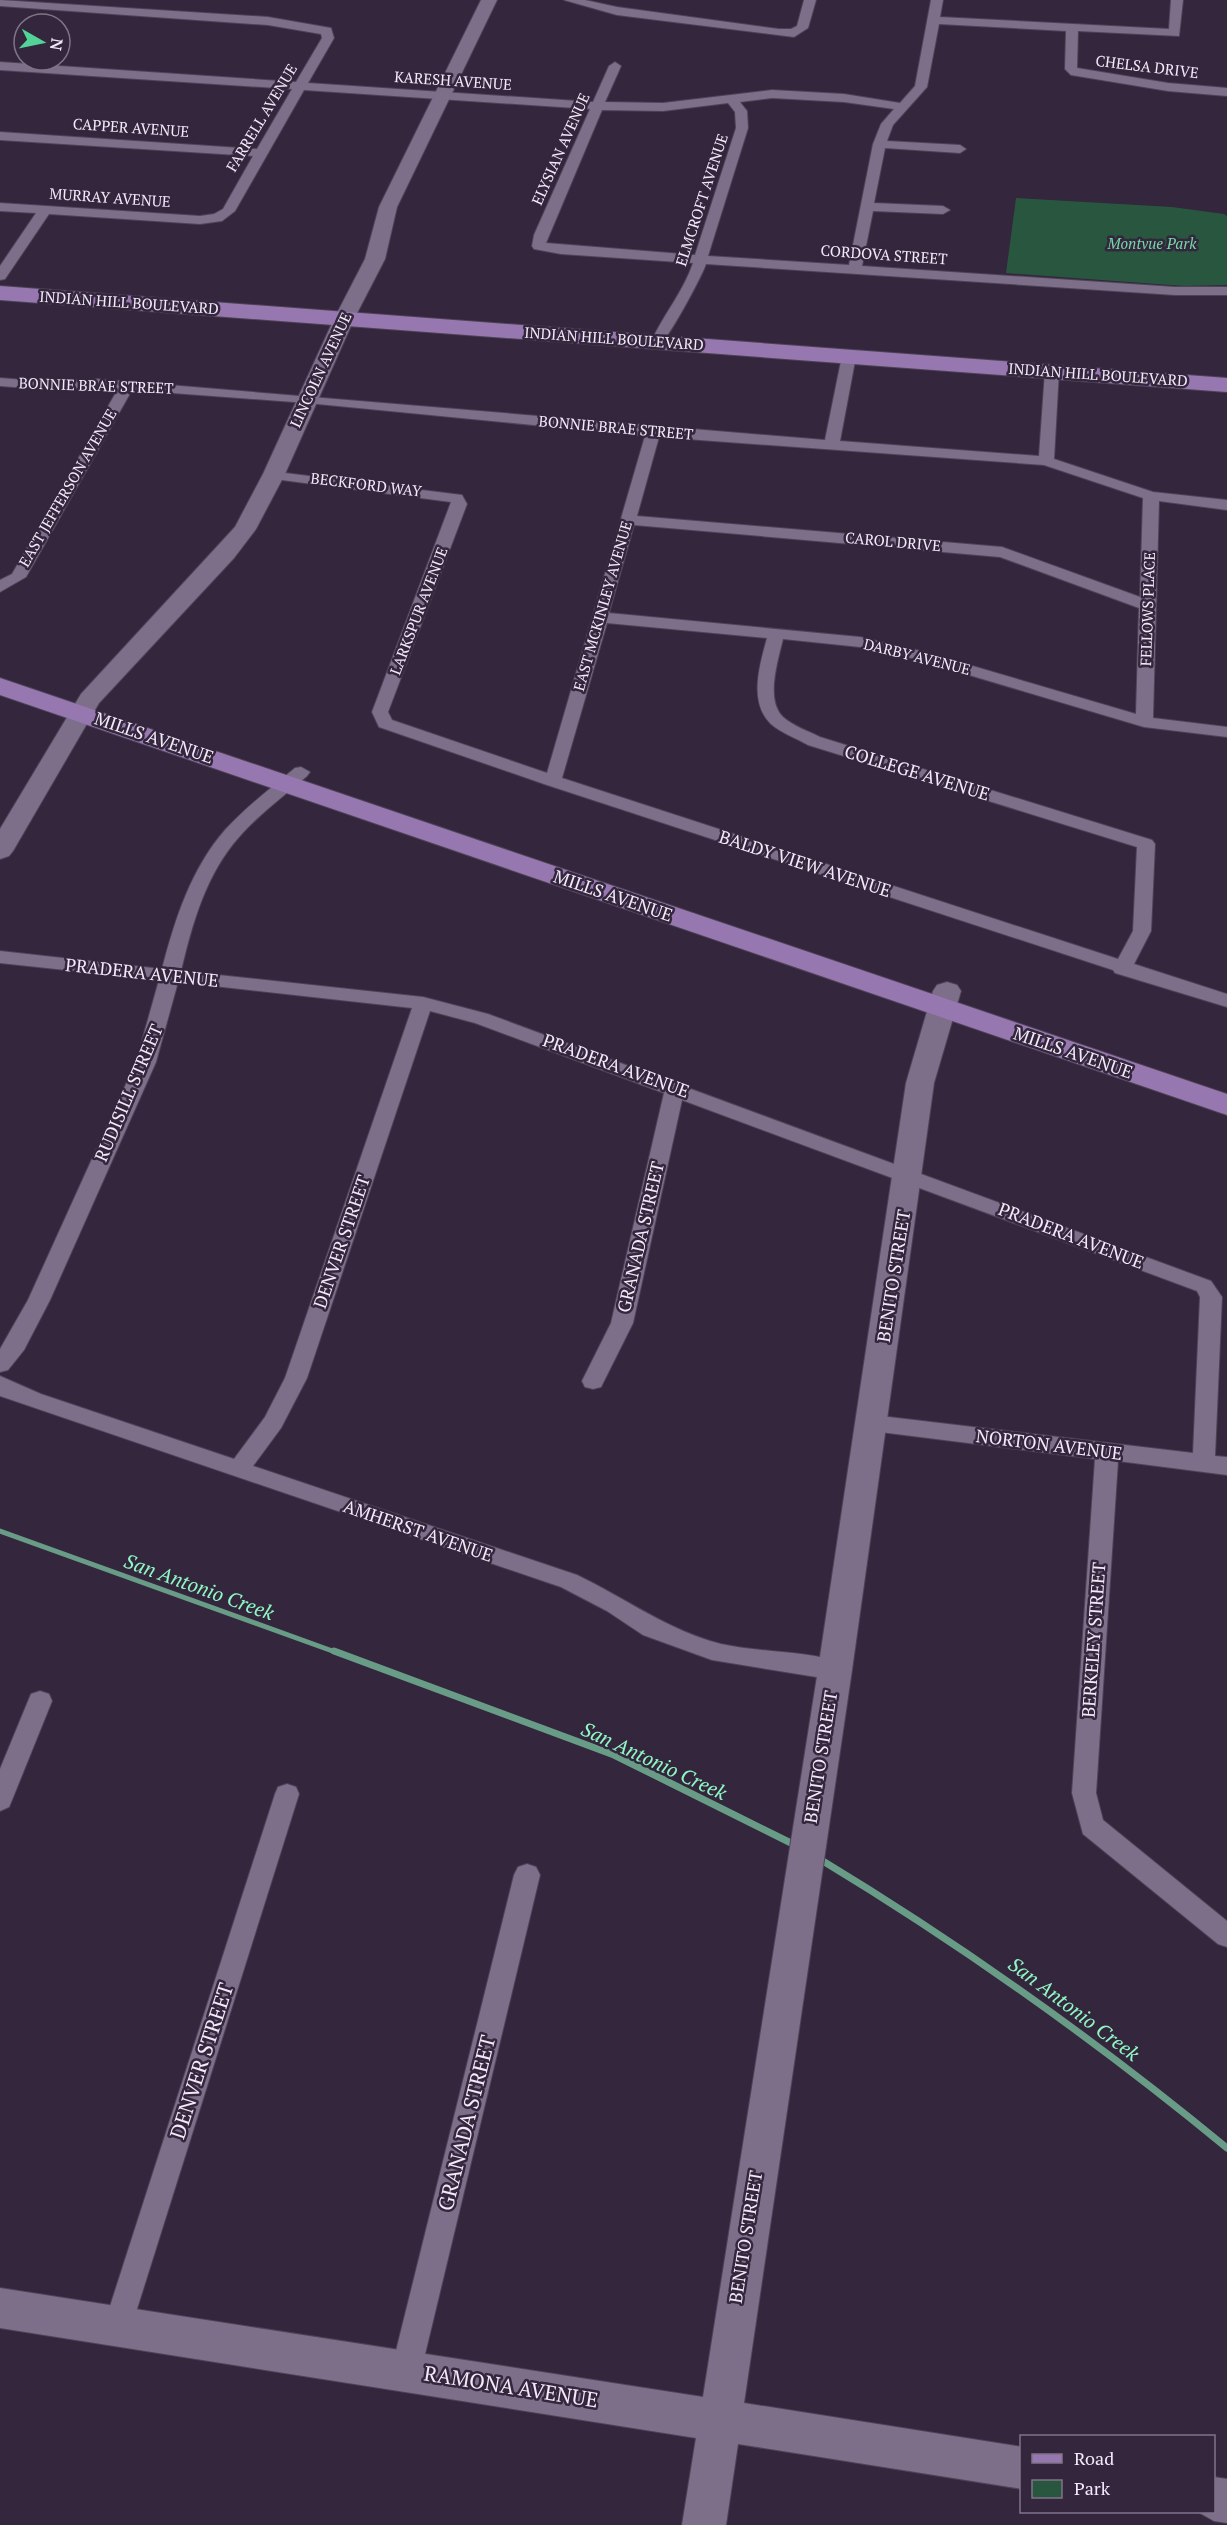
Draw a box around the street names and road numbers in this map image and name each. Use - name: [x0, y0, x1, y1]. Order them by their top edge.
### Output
- street label: CHELSA DRIVE: [1094, 50, 1200, 82]
- street label: FARRELL AVENUE: [221, 60, 301, 175]
- street label: KARESH AVENUE: [394, 66, 512, 94]
- street label: ELYSIAN AVENUE: [526, 89, 594, 208]
- street label: CAPPER AVENUE: [72, 113, 190, 141]
- street label: ELMCROFT AVENUE: [670, 131, 732, 268]
- street label: MURRAY AVENUE: [49, 183, 171, 211]
- street label: CORDOVA STREET: [820, 240, 948, 268]
- street label: INDIAN HILL BOULEVARD: [39, 286, 219, 318]
- street label: LINCOLN AVENUE: [285, 309, 356, 430]
- street label: INDIAN HILL BOULEVARD: [524, 322, 704, 354]
- street label: INDIAN HILL BOULEVARD: [1008, 358, 1188, 390]
- street label: BONNIE BRAE STREET: [18, 372, 174, 398]
- street label: EAST JEFFERSON AVENUE: [14, 405, 121, 570]
- street label: BONNIE BRAE STREET: [538, 410, 694, 444]
- street label: BECKFORD WAY: [310, 467, 423, 501]
- street label: EAST MCKINLEY AVENUE: [568, 518, 636, 693]
- street label: CAROL DRIVE: [844, 527, 942, 555]
- street label: LARKSPUR AVENUE: [385, 544, 452, 677]
- street label: FELLOWS PLACE: [1135, 551, 1159, 666]
- street label: DARBY AVENUE: [862, 633, 973, 679]
- street label: MILLS AVENUE: [92, 705, 217, 769]
- street label: COLLEGE AVENUE: [842, 739, 993, 806]
- street label: BALDY VIEW AVENUE: [716, 824, 894, 902]
- street label: MILLS AVENUE: [551, 863, 676, 927]
- street label: PRADERA AVENUE: [64, 952, 220, 992]
- street label: RUDISILL STREET: [88, 1020, 168, 1165]
- street label: MILLS AVENUE: [1011, 1020, 1136, 1084]
- street label: PRADERA AVENUE: [540, 1027, 693, 1103]
- street label: GRANADA STREET: [611, 1159, 669, 1315]
- street label: DENVER STREET: [307, 1172, 375, 1311]
- street label: PRADERA AVENUE: [995, 1196, 1148, 1274]
- street label: BENITO STREET: [871, 1208, 915, 1344]
- street label: NORTON AVENUE: [975, 1423, 1124, 1465]
- street label: AMHERST AVENUE: [340, 1493, 496, 1567]
- street label: BERKELEY STREET: [1076, 1561, 1110, 1718]
- street label: BENITO STREET: [798, 1689, 842, 1825]
- street label: DENVER STREET: [163, 1979, 239, 2142]
- street label: GRANADA STREET: [431, 2032, 501, 2213]
- street label: BENITO STREET: [723, 2169, 767, 2305]
- street label: RAMONA AVENUE: [422, 2358, 600, 2414]

